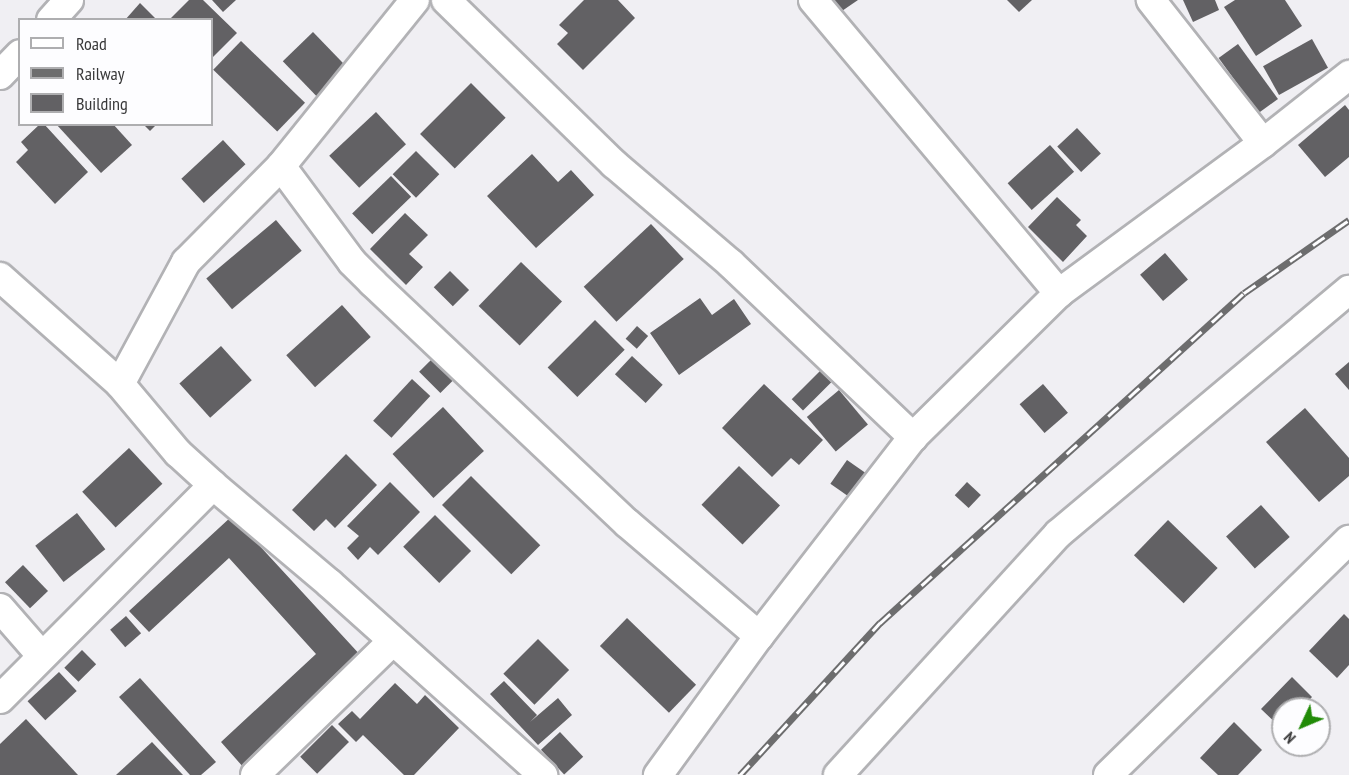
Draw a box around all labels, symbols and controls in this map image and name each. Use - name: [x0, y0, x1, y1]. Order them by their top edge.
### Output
- legend: [18, 18, 213, 126]
- text: Road: [76, 32, 107, 55]
- text: Railway: [76, 62, 125, 85]
- text: Building: [76, 92, 128, 115]
- north arrow: [1271, 697, 1331, 757]
- text: N: [1279, 728, 1300, 748]

